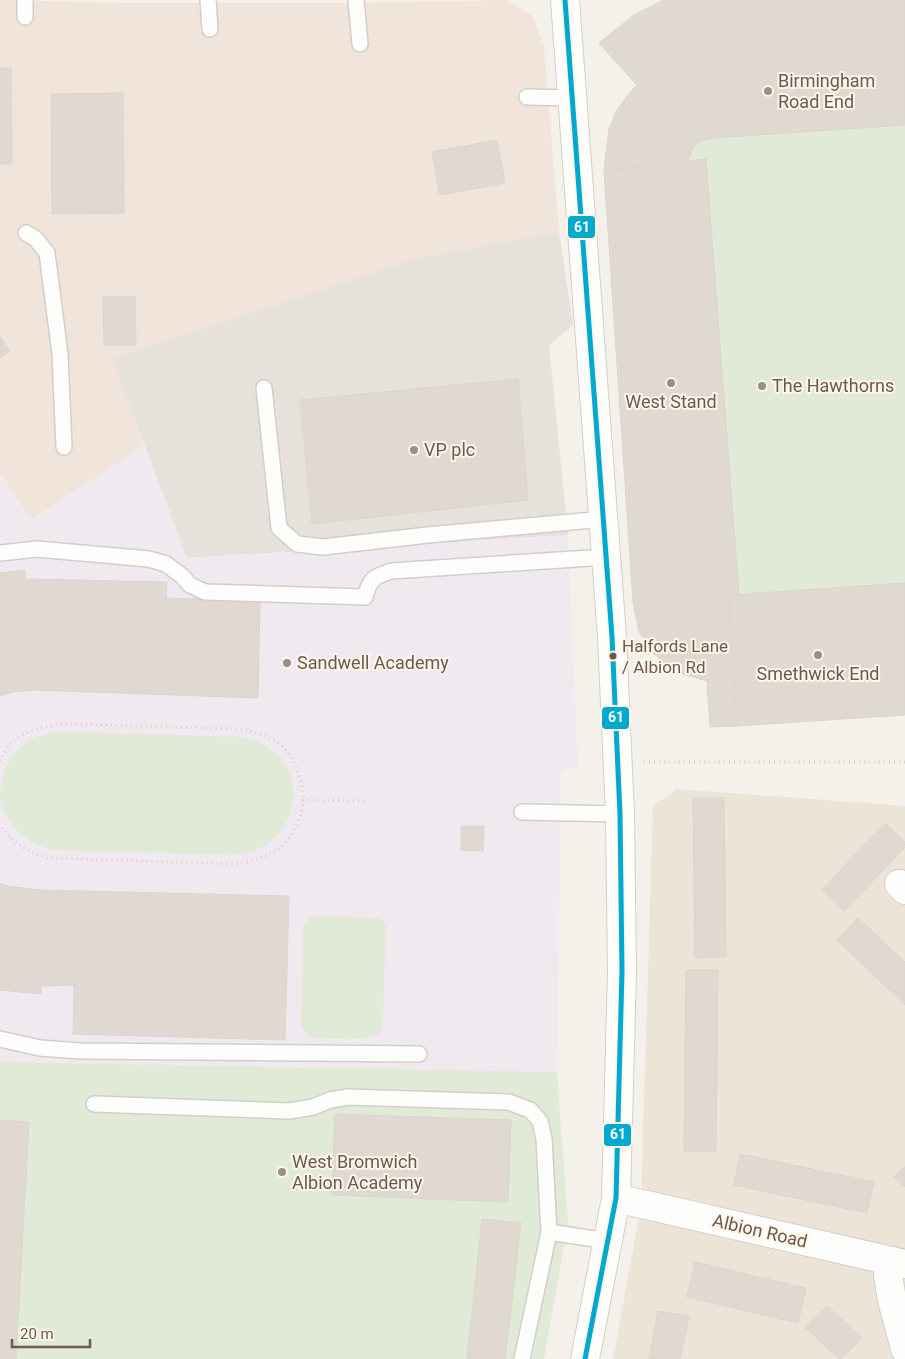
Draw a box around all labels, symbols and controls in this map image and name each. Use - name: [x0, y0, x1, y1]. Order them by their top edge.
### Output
- place label: Birmingham Road End: [778, 70, 875, 112]
- marker: Birmingham Road End: [762, 85, 774, 97]
- line badge: 61: [567, 215, 596, 239]
- text: 61: [574, 219, 590, 235]
- place label: The Hawthorns: [772, 375, 894, 396]
- marker: West Stand: [665, 377, 677, 389]
- marker: The Hawthorns: [756, 380, 768, 392]
- place label: West Stand: [625, 391, 717, 412]
- place label: VP plc: [424, 439, 475, 460]
- marker: VP plc: [408, 444, 420, 456]
- place label: Halfords Lane / Albion Rd: [622, 636, 728, 677]
- marker: Smethwick End: [812, 649, 824, 661]
- marker: Halfords Lane / Albion Rd: [608, 651, 618, 661]
- place label: Sandwell Academy: [297, 652, 449, 673]
- marker: Sandwell Academy: [281, 657, 293, 669]
- place label: Smethwick End: [756, 663, 880, 684]
- line badge: 61: [601, 706, 630, 730]
- text: 61: [608, 709, 624, 725]
- line badge: 61: [603, 1123, 632, 1147]
- text: 61: [610, 1126, 626, 1142]
- place label: West Bromwich Albion Academy: [292, 1151, 423, 1193]
- marker: West Bromwich Albion Academy: [276, 1166, 288, 1178]
- street label: Albion Road: [711, 1209, 810, 1252]
- scale bar: [12, 1316, 90, 1348]
- text: 20 m: [20, 1325, 54, 1343]

